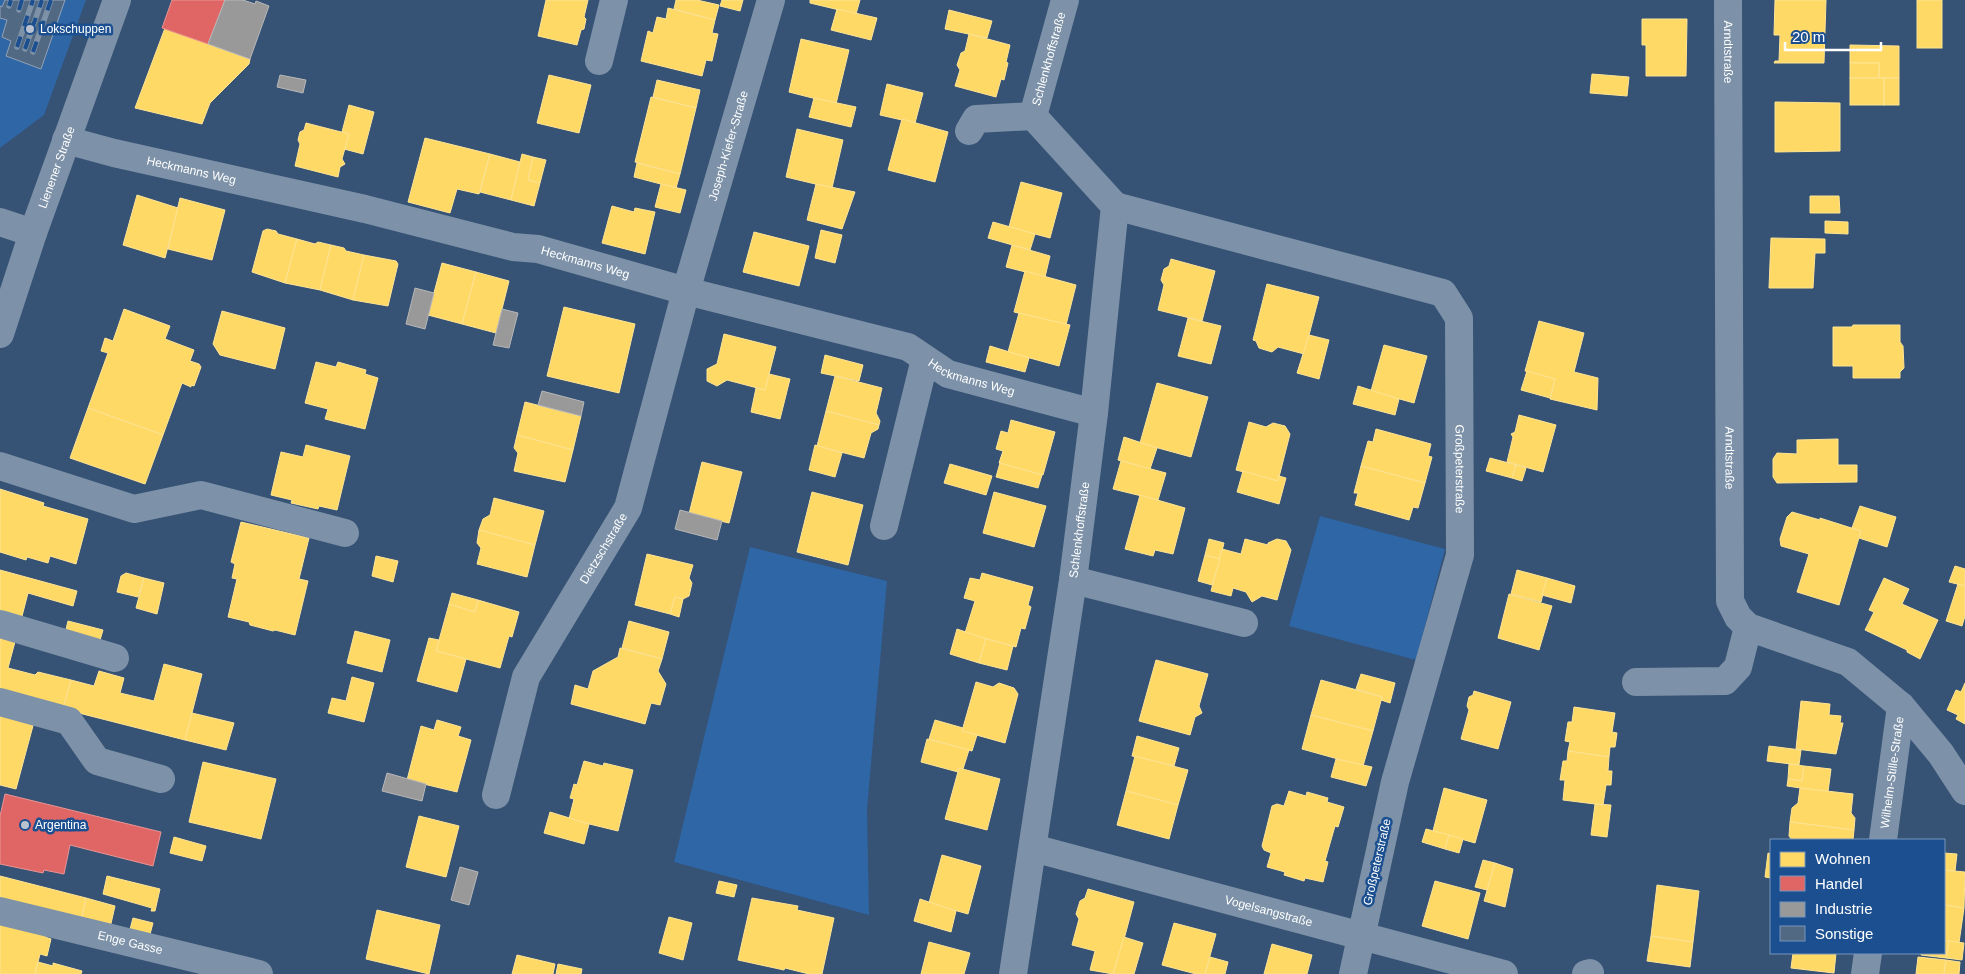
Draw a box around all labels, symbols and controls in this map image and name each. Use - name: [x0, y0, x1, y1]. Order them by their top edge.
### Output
- street label: Schlenkhoffstraße: [1029, 10, 1068, 107]
- scale bar: [1785, 20, 1881, 52]
- street label: Arndtstraße: [1721, 21, 1735, 84]
- place label: Lokschuppen: [40, 22, 111, 36]
- marker: Lokschuppen: [24, 23, 36, 35]
- text: 20 m: [1792, 28, 1825, 45]
- street label: Joseph-Kiefer-Straße: [706, 89, 751, 203]
- street label: Lienener Straße: [35, 124, 78, 210]
- street label: Heckmanns Weg: [145, 153, 237, 187]
- street label: Heckmanns Weg: [540, 243, 631, 282]
- street label: Heckmanns Weg: [925, 356, 1016, 399]
- street label: Großpeterstraße: [1452, 425, 1467, 514]
- street label: Arndtstraße: [1722, 427, 1737, 490]
- street label: Schlenkhoffstraße: [1066, 481, 1092, 579]
- street label: Dietzschstraße: [577, 510, 630, 586]
- street label: Wilhelm-Stille-Straße: [1878, 715, 1907, 829]
- street label: Großpeterstraße: [1360, 817, 1394, 907]
- place label: Argentina: [35, 818, 87, 832]
- marker: Argentina: [19, 819, 31, 831]
- legend: [1770, 839, 1945, 954]
- text: Wohnen: [1815, 850, 1871, 867]
- text: Handel: [1815, 875, 1863, 892]
- street label: Vogelsangstraße: [1223, 893, 1314, 930]
- text: Industrie: [1815, 900, 1873, 917]
- text: Sonstige: [1815, 925, 1873, 942]
- street label: Enge Gasse: [96, 928, 164, 957]

